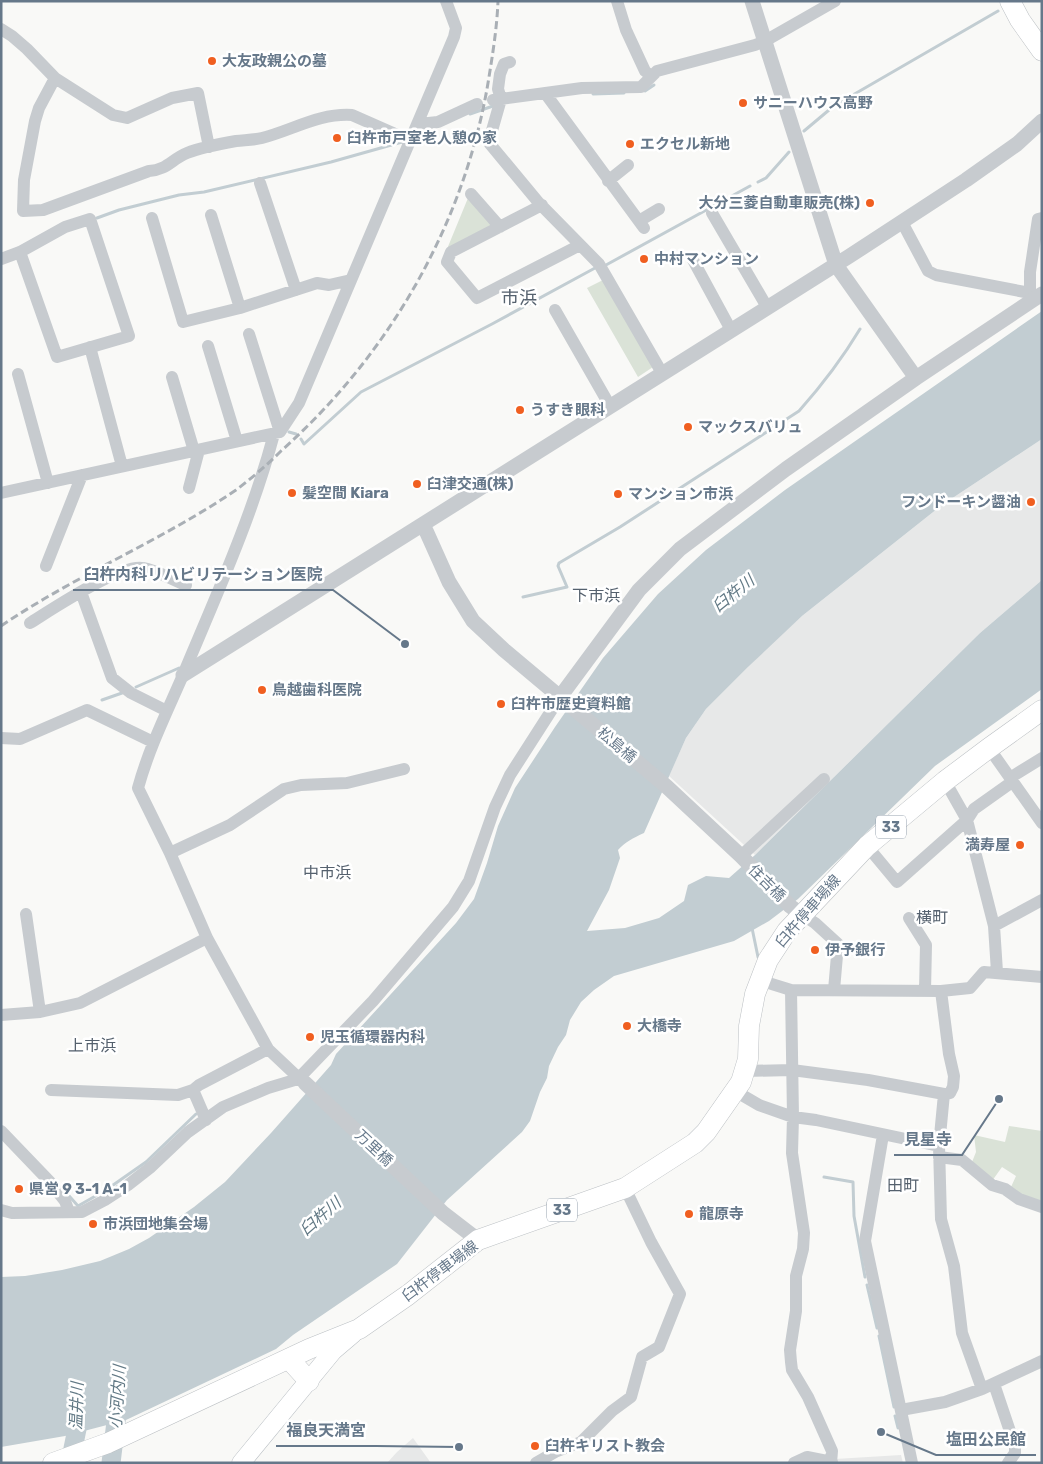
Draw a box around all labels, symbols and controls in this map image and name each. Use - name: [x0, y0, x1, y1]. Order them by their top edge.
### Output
- place label: 大友政親公の墓: [222, 52, 327, 70]
- marker: 大友政親公の墓: [206, 55, 218, 67]
- place label: サニーハウス高野: [753, 94, 873, 112]
- marker: サニーハウス高野: [737, 97, 749, 109]
- place label: 臼杵市戸室老人憩の家: [347, 129, 497, 147]
- marker: 臼杵市戸室老人憩の家: [331, 132, 343, 144]
- place label: エクセル新地: [640, 135, 730, 153]
- marker: エクセル新地: [624, 138, 636, 150]
- place label: 大分三菱自動車販売(株): [698, 194, 860, 212]
- marker: 大分三菱自動車販売(株): [864, 197, 876, 209]
- place label: 中村マンション: [654, 250, 759, 268]
- marker: 中村マンション: [638, 253, 650, 265]
- district label: 市浜: [501, 287, 537, 309]
- place label: うすき眼科: [530, 401, 605, 419]
- marker: うすき眼科: [514, 404, 526, 416]
- place label: マックスバリュ: [698, 418, 803, 436]
- marker: マックスバリュ: [682, 421, 694, 433]
- place label: 臼津交通(株): [427, 475, 514, 493]
- marker: 臼津交通(株): [411, 478, 423, 490]
- place label: 髪空間 Kiara: [302, 484, 389, 502]
- place label: マンション市浜: [628, 485, 734, 503]
- marker: 髪空間 Kiara: [286, 487, 298, 499]
- marker: マンション市浜: [612, 488, 624, 500]
- place label: フンドーキン醤油: [901, 493, 1021, 511]
- marker: フンドーキン醤油: [1025, 496, 1037, 508]
- callout: 臼杵内科リハビリテーション医院: [73, 559, 333, 590]
- text: 臼杵内科リハビリテーション医院: [83, 565, 323, 584]
- water label: 臼杵川: [709, 570, 759, 616]
- district label: 下市浜: [572, 586, 620, 605]
- place label: 鳥越歯科医院: [272, 681, 362, 699]
- marker: 鳥越歯科医院: [256, 684, 268, 696]
- place label: 臼杵市歴史資料館: [511, 695, 631, 713]
- marker: 臼杵市歴史資料館: [495, 698, 507, 710]
- street label: 松島橋: [594, 724, 640, 766]
- road number: 33: [876, 816, 906, 839]
- place label: 満寿屋: [965, 836, 1010, 854]
- marker: 満寿屋: [1014, 839, 1026, 851]
- street label: 住吉橋: [745, 861, 789, 905]
- district label: 中市浜: [303, 863, 351, 882]
- street label: 臼杵停車場線: [772, 871, 844, 951]
- district label: 横町: [916, 908, 948, 927]
- place label: 伊予銀行: [825, 941, 885, 959]
- marker: 伊予銀行: [809, 944, 821, 956]
- place label: 大橋寺: [637, 1017, 682, 1035]
- marker: 大橋寺: [621, 1020, 633, 1032]
- place label: 児玉循環器内科: [320, 1028, 425, 1046]
- marker: 児玉循環器内科: [304, 1031, 316, 1043]
- district label: 上市浜: [68, 1036, 116, 1055]
- callout: 見星寺: [894, 1124, 962, 1155]
- street label: 万里橋: [351, 1126, 397, 1170]
- text: 見星寺: [904, 1130, 952, 1149]
- district label: 田町: [887, 1176, 919, 1195]
- place label: 県営 9 3-1 A-1: [29, 1180, 127, 1198]
- marker: 県営 9 3-1 A-1: [13, 1183, 25, 1195]
- water label: 臼杵川: [296, 1192, 346, 1239]
- road number: 33: [547, 1198, 577, 1222]
- place label: 龍原寺: [699, 1205, 744, 1223]
- marker: 龍原寺: [683, 1208, 695, 1220]
- place label: 市浜団地集会場: [103, 1215, 208, 1233]
- marker: 市浜団地集会場: [87, 1218, 99, 1230]
- street label: 臼杵停車場線: [399, 1237, 481, 1305]
- water label: 小河内川: [106, 1362, 129, 1430]
- water label: 温井川: [66, 1380, 87, 1430]
- callout: 福良天満宮: [276, 1415, 376, 1446]
- text: 福良天満宮: [286, 1421, 366, 1440]
- callout: 塩田公民館: [936, 1424, 1036, 1455]
- text: 塩田公民館: [946, 1430, 1026, 1449]
- place label: 臼杵キリスト教会: [545, 1437, 665, 1455]
- marker: 臼杵キリスト教会: [529, 1440, 541, 1452]

